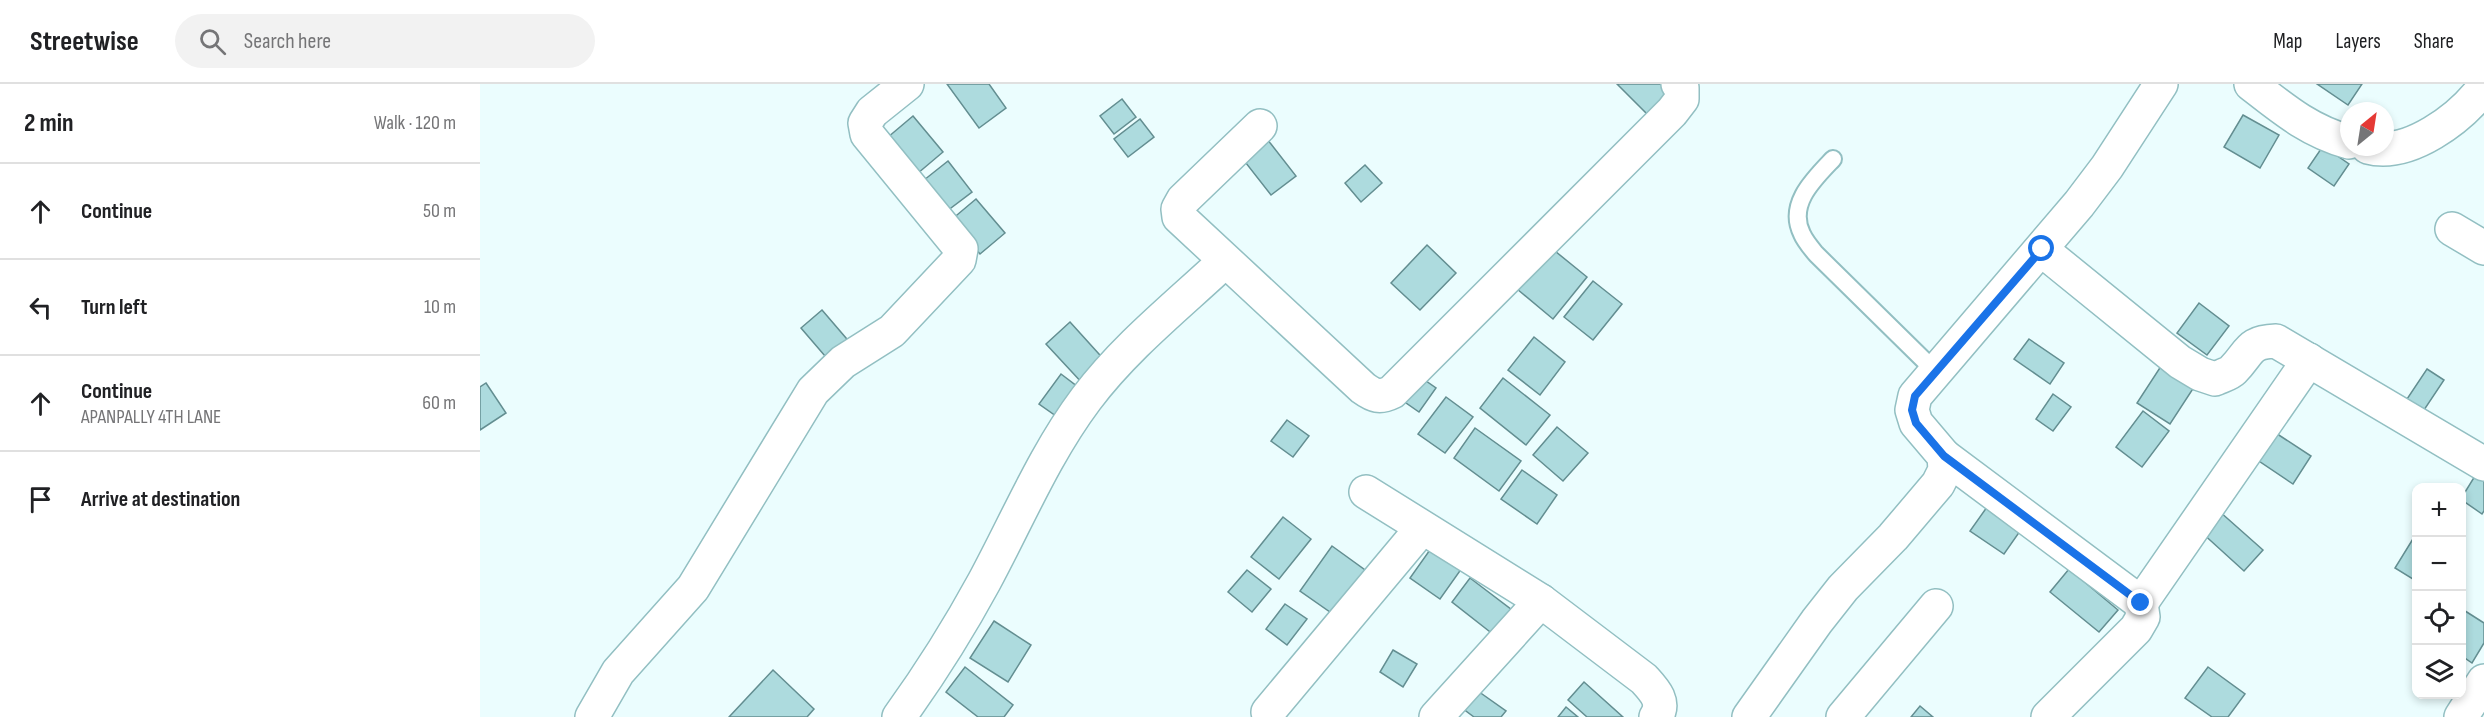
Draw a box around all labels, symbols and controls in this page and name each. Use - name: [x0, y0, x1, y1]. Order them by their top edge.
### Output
- search box: [175, 14, 595, 68]
- text: Streetwise: [30, 25, 139, 58]
- icon: search: [196, 25, 229, 58]
- text: Search here: [244, 28, 331, 55]
- text: Map: [2273, 29, 2302, 54]
- text: Layers: [2335, 29, 2381, 54]
- text: Share: [2414, 29, 2454, 54]
- north arrow: [2340, 102, 2394, 156]
- text: 2 min: [24, 108, 74, 139]
- text: Walk · 120 m: [374, 111, 456, 135]
- icon: ahead: [24, 195, 57, 228]
- text: Continue: [81, 198, 152, 225]
- text: 50 m: [423, 199, 456, 223]
- route start: [2028, 235, 2054, 261]
- icon: left: [24, 291, 57, 324]
- text: Turn left: [81, 294, 147, 321]
- text: 10 m: [424, 295, 456, 319]
- text: Continue: [81, 378, 152, 405]
- icon: ahead: [24, 387, 57, 420]
- text: 60 m: [422, 391, 456, 415]
- text: APANPALLY 4TH LANE: [81, 405, 221, 429]
- icon: arrive: [24, 483, 57, 516]
- map controls: [2412, 483, 2466, 699]
- button: +: [2412, 483, 2466, 537]
- text: Arrive at destination: [81, 486, 240, 513]
- button: −: [2412, 537, 2466, 591]
- route end: [2127, 589, 2153, 615]
- button: locate: [2412, 591, 2466, 645]
- button: layers: [2412, 645, 2466, 699]

